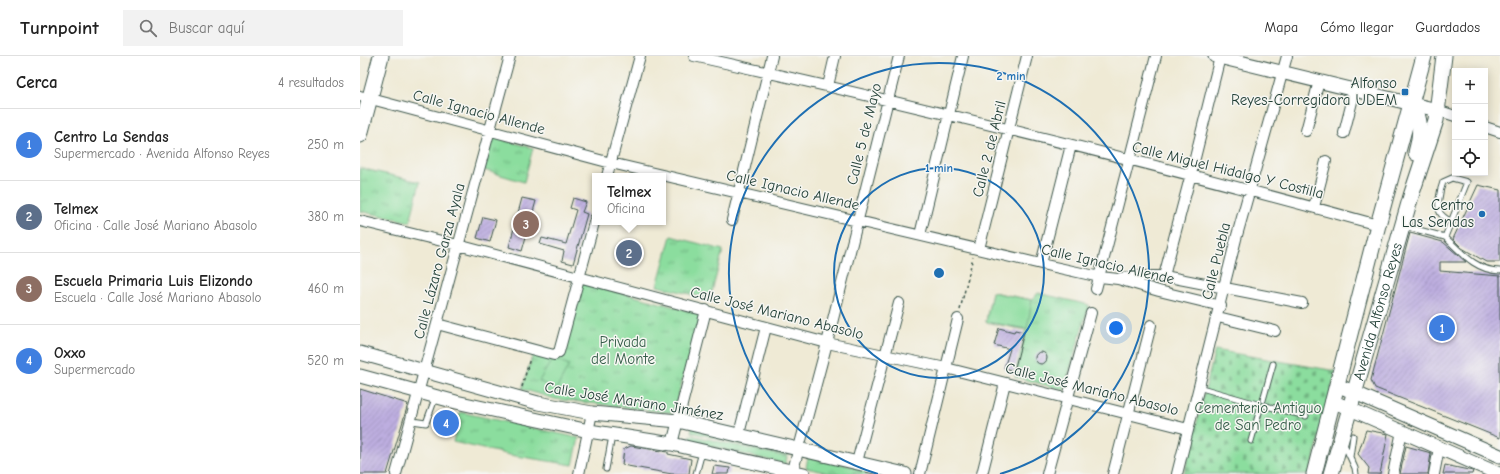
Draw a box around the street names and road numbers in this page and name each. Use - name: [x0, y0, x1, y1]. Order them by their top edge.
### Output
- street label: Calle 5 de Mayo: [843, 81, 885, 187]
- street label: Calle Ignacio Allende: [411, 86, 547, 138]
- street label: Calle 2 de Abril: [968, 99, 1010, 199]
- street label: Calle Miguel Hidalgo Y Costilla: [1130, 137, 1326, 203]
- street label: Calle Ignacio Allende: [725, 166, 862, 214]
- street label: Calle Lázaro Garza Ayala: [409, 181, 469, 341]
- street label: Calle Puebla: [1198, 221, 1234, 301]
- street label: Calle Ignacio Allende: [1040, 240, 1177, 288]
- street label: Avenida Alfonso Reyes: [1349, 241, 1406, 383]
- street label: Calle José Mariano Abasolo: [688, 283, 866, 343]
- street label: Calle José Mariano Abasolo: [1003, 359, 1181, 419]
- street label: Calle José Mariano Jiménez: [543, 378, 725, 424]

